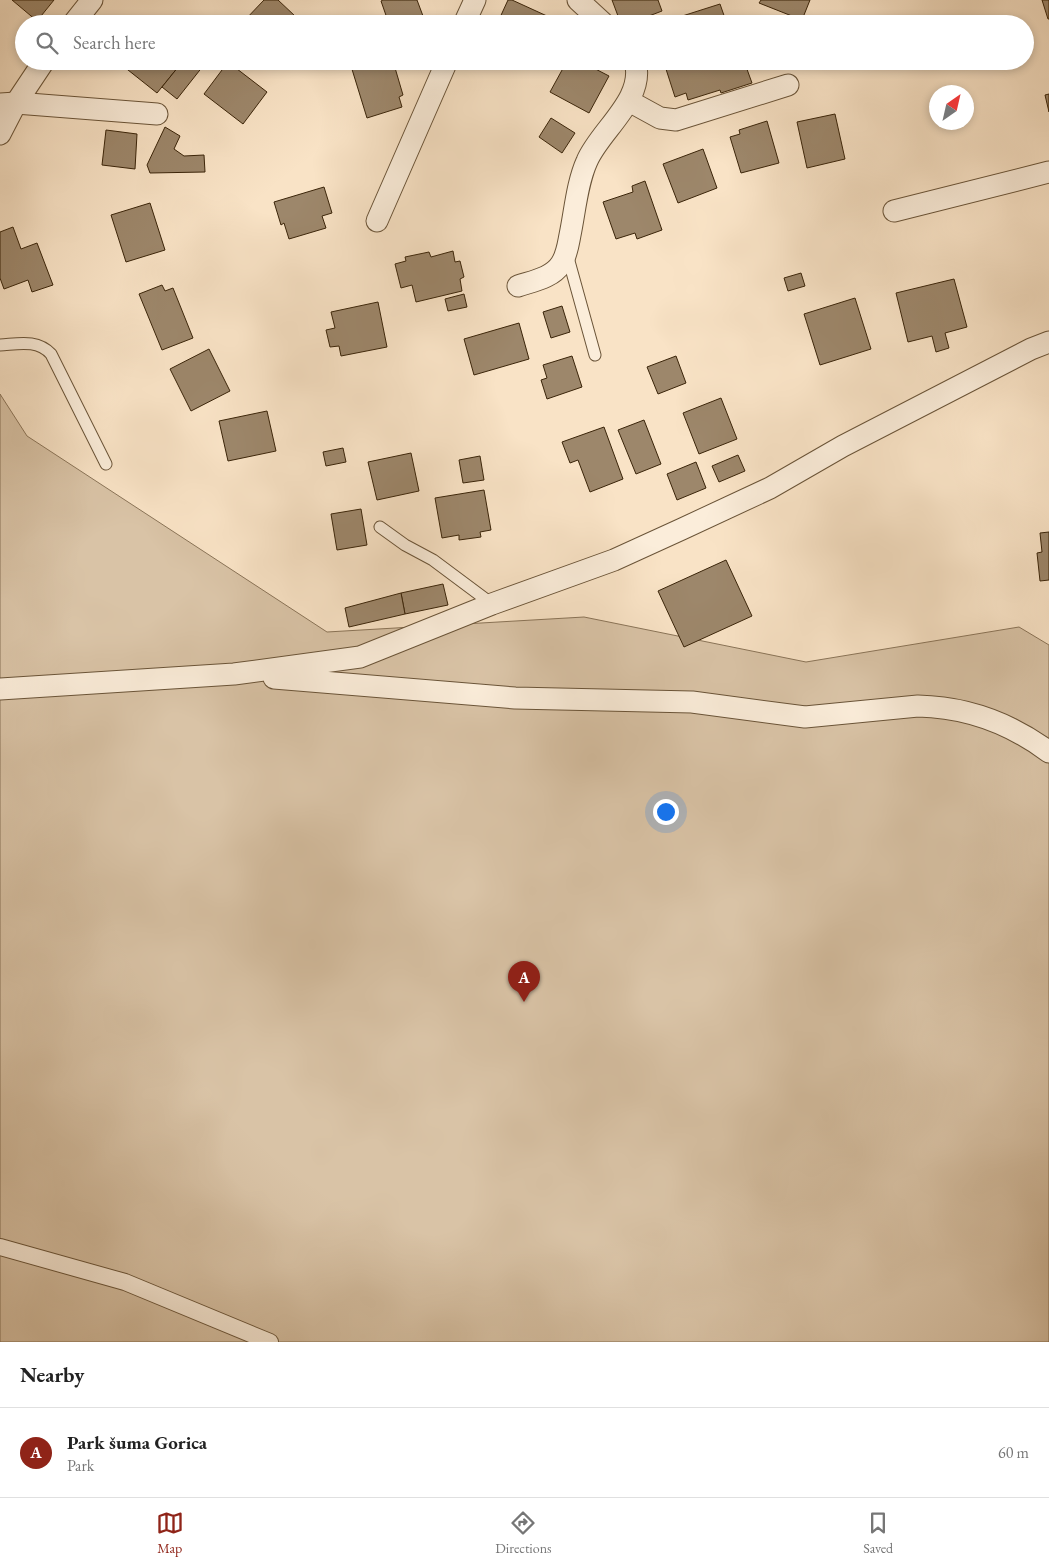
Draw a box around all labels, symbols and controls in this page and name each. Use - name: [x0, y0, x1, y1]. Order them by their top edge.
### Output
- search box: [15, 15, 1034, 70]
- icon: search: [33, 29, 61, 57]
- text: Search here: [73, 30, 155, 55]
- north arrow: [929, 85, 974, 130]
- your location: [653, 799, 679, 825]
- pin: A: [508, 961, 540, 1002]
- text: Nearby: [20, 1361, 84, 1388]
- text: Park šuma Gorica: [67, 1430, 207, 1455]
- text: A: [30, 1442, 42, 1463]
- text: 60 m: [998, 1442, 1029, 1463]
- text: Park: [67, 1455, 94, 1476]
- tab: Map: [156, 1509, 184, 1557]
- tab: Directions: [495, 1509, 552, 1557]
- tab: Saved: [863, 1509, 893, 1557]

